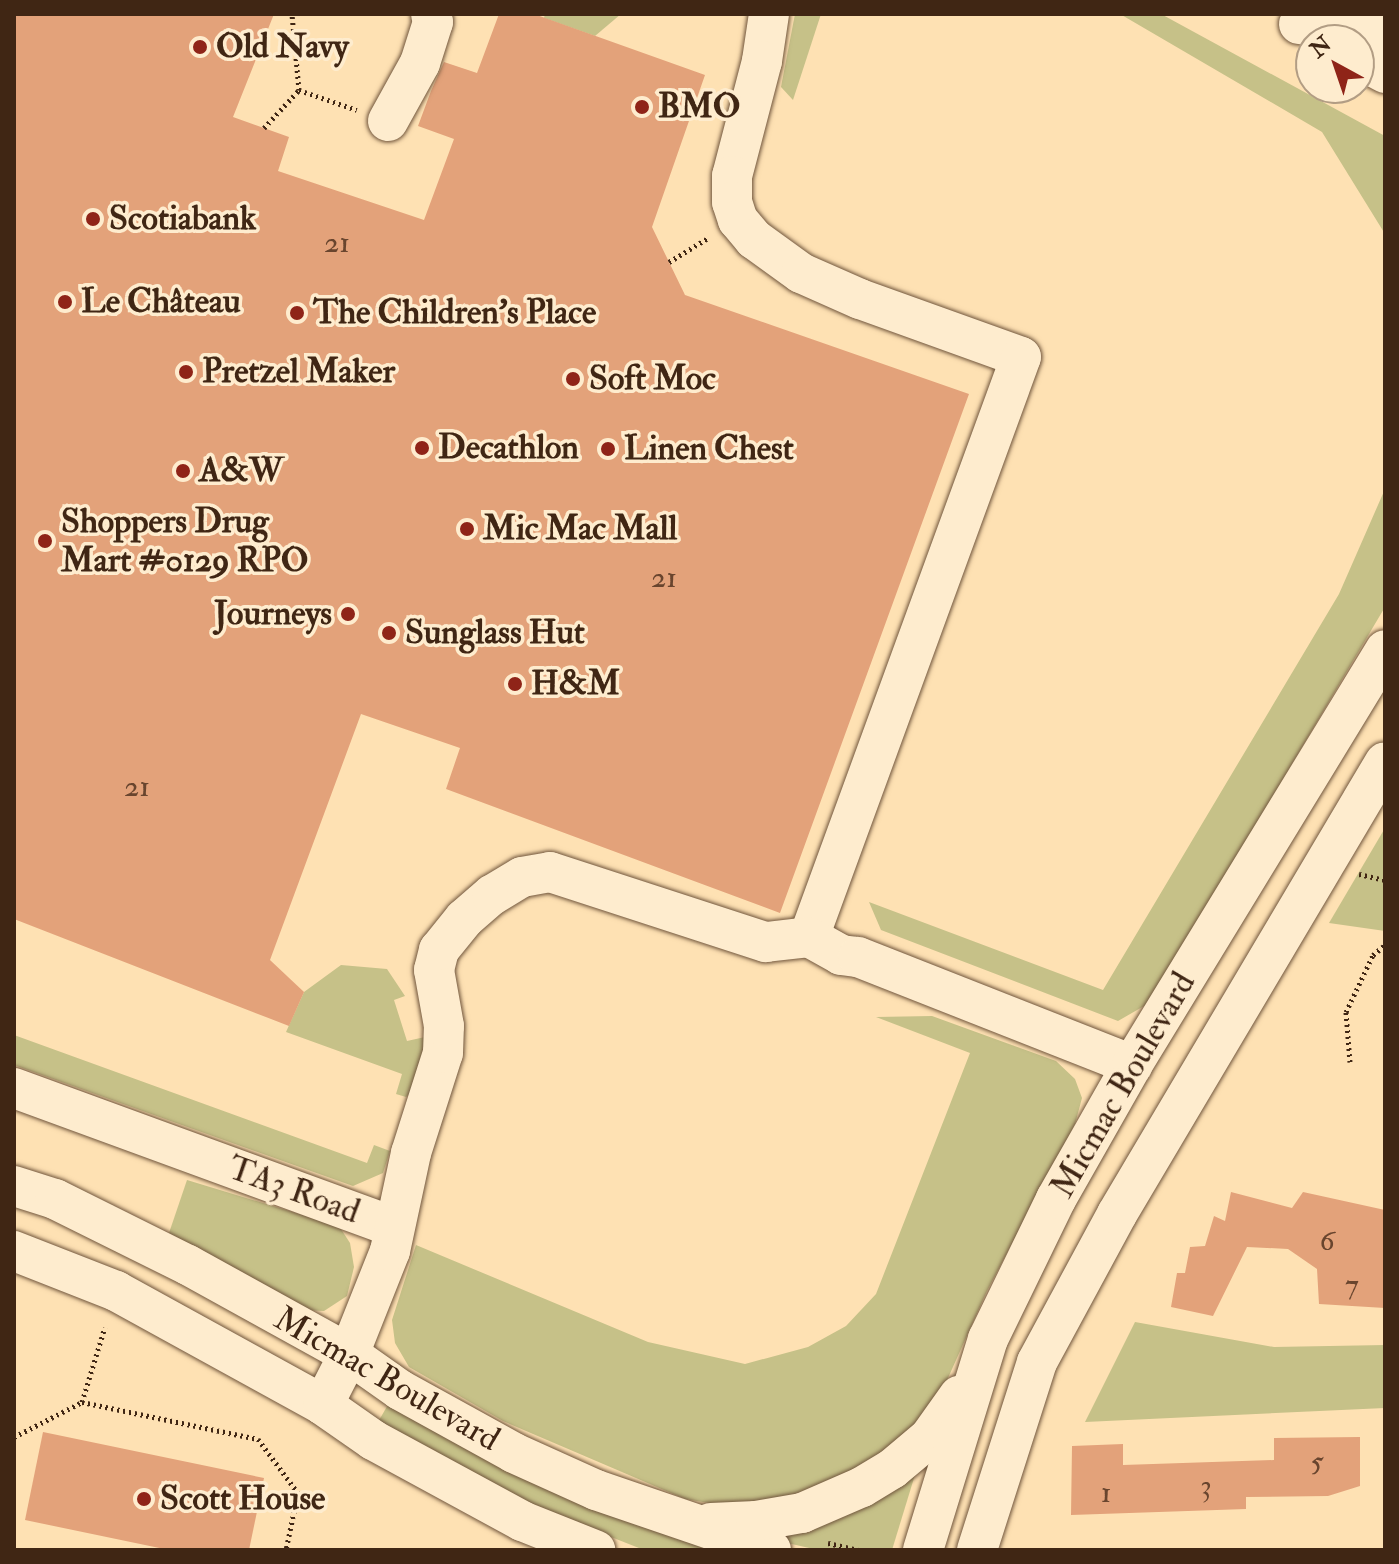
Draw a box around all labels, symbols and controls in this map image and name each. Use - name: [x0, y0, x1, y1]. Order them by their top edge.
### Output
- north arrow: [1295, 24, 1375, 104]
- place label: Old Navy: [216, 27, 349, 67]
- text: N: [1304, 30, 1337, 64]
- marker: Old Navy: [191, 38, 209, 56]
- place label: BMO: [658, 87, 740, 127]
- marker: BMO: [633, 98, 651, 116]
- place label: Scotiabank: [109, 199, 256, 239]
- marker: Scotiabank: [84, 210, 102, 228]
- house number: 21: [324, 225, 350, 261]
- place label: Le Château: [81, 282, 241, 322]
- marker: Le Château: [56, 293, 74, 311]
- place label: The Children's Place: [313, 293, 596, 333]
- marker: The Children's Place: [288, 304, 306, 322]
- place label: Pretzel Maker: [202, 352, 395, 392]
- place label: Soft Moc: [589, 359, 716, 399]
- marker: Pretzel Maker: [177, 363, 195, 381]
- marker: Soft Moc: [564, 370, 582, 388]
- place label: Decathlon: [438, 428, 579, 468]
- place label: Linen Chest: [624, 429, 794, 469]
- marker: Decathlon: [413, 439, 431, 457]
- marker: Linen Chest: [599, 440, 617, 458]
- place label: A&W: [199, 451, 284, 491]
- marker: A&W: [174, 462, 192, 480]
- place label: Shoppers Drug Mart #0129 RPO: [61, 501, 308, 580]
- place label: Mic Mac Mall: [483, 509, 677, 549]
- marker: Mic Mac Mall: [458, 520, 476, 538]
- marker: Shoppers Drug Mart #0129 RPO: [36, 532, 54, 550]
- house number: 21: [651, 560, 677, 596]
- place label: Journeys: [214, 594, 332, 634]
- marker: Journeys: [339, 605, 357, 623]
- place label: Sunglass Hut: [405, 613, 585, 653]
- marker: Sunglass Hut: [380, 624, 398, 642]
- place label: H&M: [531, 664, 620, 704]
- marker: H&M: [506, 675, 524, 693]
- house number: 21: [124, 769, 150, 805]
- street label: Micmac Boulevard: [1042, 965, 1204, 1205]
- street label: TA3 Road: [223, 1147, 365, 1233]
- house number: 6: [1319, 1223, 1335, 1259]
- house number: 7: [1345, 1267, 1359, 1303]
- street label: Micmac Boulevard: [267, 1298, 507, 1460]
- house number: 5: [1310, 1444, 1324, 1480]
- house number: 3: [1200, 1468, 1212, 1504]
- house number: 1: [1101, 1475, 1111, 1511]
- place label: Scott House: [160, 1479, 325, 1519]
- marker: Scott House: [135, 1490, 153, 1508]

